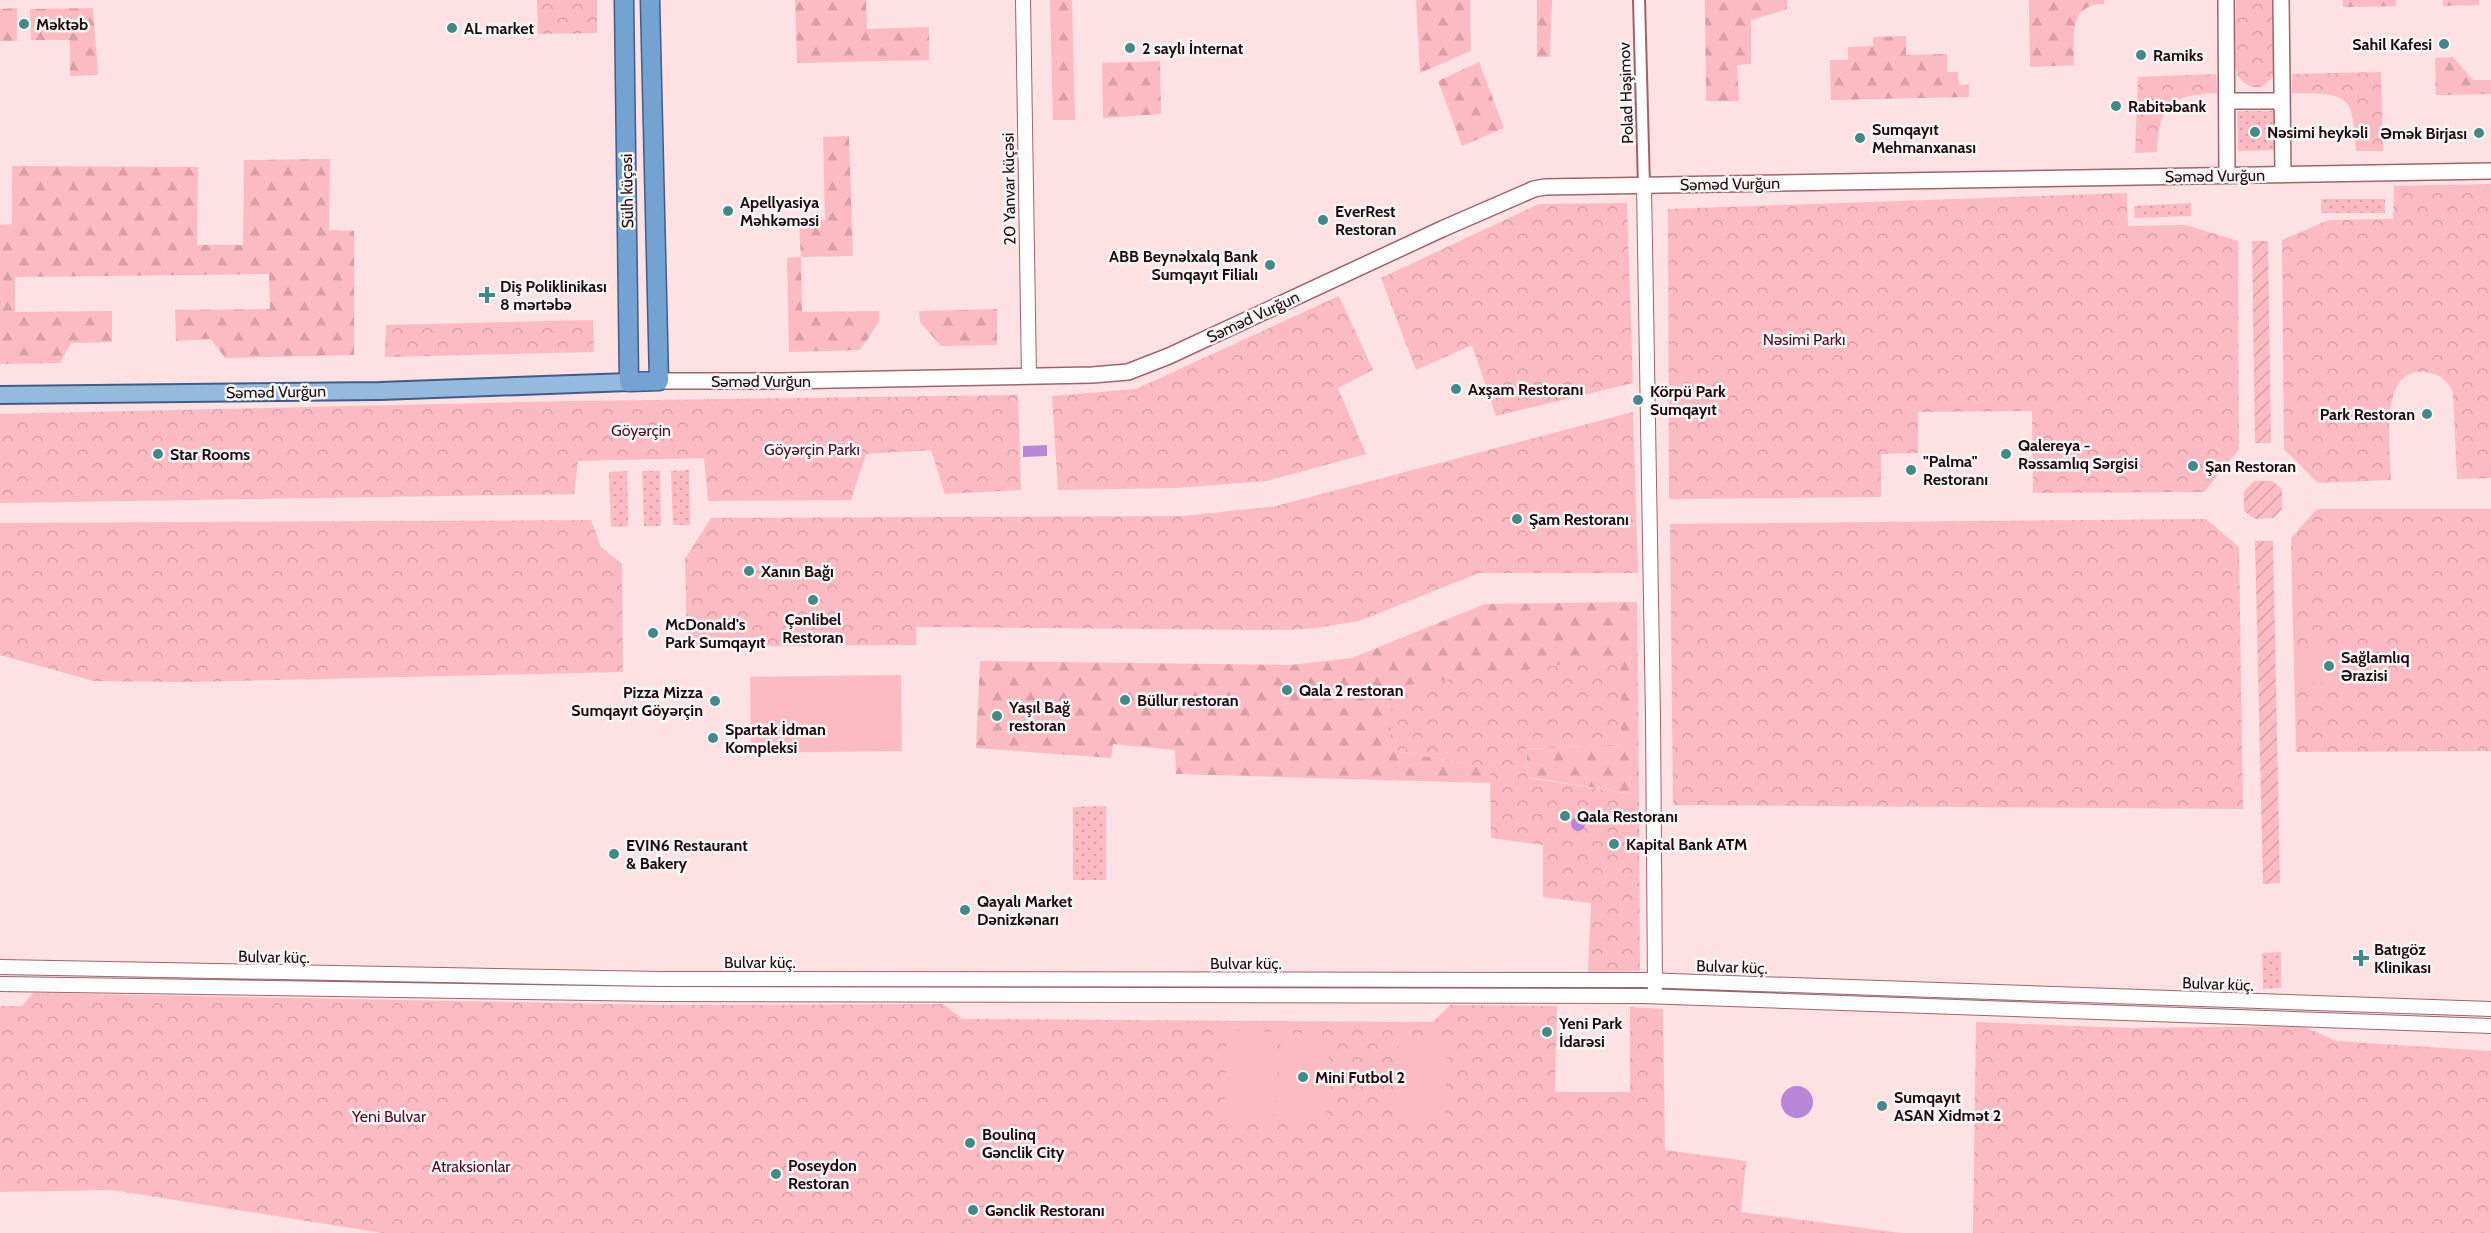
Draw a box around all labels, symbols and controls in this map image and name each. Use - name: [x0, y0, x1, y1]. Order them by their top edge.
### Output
- place label: Məktəb: [36, 15, 88, 34]
- marker: Məktəb: [17, 17, 31, 31]
- place label: AL market: [464, 19, 534, 38]
- marker: AL market: [445, 21, 459, 35]
- place label: Sahil Kafesi: [2352, 35, 2432, 54]
- marker: Sahil Kafesi: [2437, 37, 2451, 51]
- place label: 2 saylı İnternat: [1142, 39, 1244, 58]
- marker: 2 saylı İnternat: [1123, 41, 1137, 55]
- street label: Polad Həşimov: [1615, 42, 1637, 144]
- place label: Ramiks: [2153, 46, 2203, 65]
- marker: Ramiks: [2134, 48, 2148, 62]
- place label: Rabitəbank: [2128, 97, 2207, 116]
- marker: Rabitəbank: [2109, 99, 2123, 113]
- place label: Sumqayıt Mehmanxanası: [1872, 120, 1976, 157]
- place label: Nəsimi heykəli: [2267, 123, 2368, 142]
- place label: Əmək Birjası: [2381, 124, 2467, 143]
- marker: Nəsimi heykəli: [2248, 125, 2262, 139]
- marker: Əmək Birjası: [2472, 126, 2486, 140]
- marker: Sumqayıt Mehmanxanası: [1853, 131, 1867, 145]
- street label: 20 Yanvar küçəsi: [999, 132, 1019, 246]
- street label: Sülh küçəsi: [617, 153, 637, 229]
- street label: Səməd Vurğun: [2165, 166, 2265, 186]
- street label: Səməd Vurğun: [1680, 174, 1780, 194]
- place label: Apellyasiya Məhkəməsi: [740, 193, 819, 230]
- place label: EverRest Restoran: [1335, 202, 1396, 239]
- marker: Apellyasiya Məhkəməsi: [721, 204, 735, 218]
- marker: EverRest Restoran: [1316, 213, 1330, 227]
- place label: ABB Beynəlxalq Bank Sumqayıt Filialı: [1109, 247, 1258, 284]
- marker: ABB Beynəlxalq Bank Sumqayıt Filialı: [1263, 258, 1277, 272]
- place label: Diş Poliklinikası 8 mərtəbə: [500, 277, 607, 314]
- marker: Diş Poliklinikası 8 mərtəbə: [478, 286, 496, 304]
- street label: Səməd Vurğun: [1204, 287, 1302, 347]
- park label: Nəsimi Parkı: [1763, 330, 1845, 349]
- street label: Səməd Vurğun: [711, 372, 811, 391]
- place label: Axşam Restoranı: [1468, 380, 1583, 399]
- street label: Səməd Vurğun: [226, 382, 326, 402]
- marker: Axşam Restoranı: [1449, 382, 1463, 396]
- place label: Körpü Park Sumqayıt: [1650, 382, 1726, 419]
- marker: Körpü Park Sumqayıt: [1631, 393, 1645, 407]
- place label: Park Restoran: [2320, 405, 2415, 424]
- marker: Park Restoran: [2420, 407, 2434, 421]
- park label: Göyərçin: [611, 421, 671, 440]
- place label: Qalereya - Rəssamlıq Sərgisi: [2018, 436, 2138, 473]
- park label: Göyərçin Parkı: [764, 440, 860, 459]
- place label: Star Rooms: [170, 445, 250, 464]
- marker: Star Rooms: [151, 447, 165, 461]
- marker: Qalereya - Rəssamlıq Sərgisi: [1999, 447, 2013, 461]
- place label: "Palma" Restoranı: [1923, 452, 1988, 489]
- place label: Şan Restoran: [2205, 457, 2296, 476]
- marker: Şan Restoran: [2186, 459, 2200, 473]
- marker: "Palma" Restoranı: [1904, 463, 1918, 477]
- place label: Şam Restoranı: [1529, 510, 1629, 529]
- marker: Şam Restoranı: [1510, 512, 1524, 526]
- place label: Xanın Bağı: [760, 562, 834, 581]
- marker: Xanın Bağı: [742, 564, 756, 578]
- marker: Çənlibel Restoran: [806, 593, 820, 607]
- place label: Çənlibel Restoran: [782, 610, 844, 647]
- place label: McDonald's Park Sumqayıt: [665, 615, 766, 652]
- marker: McDonald's Park Sumqayıt: [646, 626, 660, 640]
- place label: Sağlamlıq Ərazisi: [2341, 648, 2410, 685]
- marker: Sağlamlıq Ərazisi: [2322, 659, 2336, 673]
- place label: Qala 2 restoran: [1299, 681, 1404, 700]
- place label: Pizza Mizza Sumqayıt Göyərçin: [571, 683, 703, 720]
- marker: Qala 2 restoran: [1280, 683, 1294, 697]
- place label: Büllur restoran: [1137, 691, 1239, 710]
- marker: Büllur restoran: [1118, 693, 1132, 707]
- marker: Pizza Mizza Sumqayıt Göyərçin: [708, 694, 722, 708]
- place label: Yaşıl Bağ restoran: [1008, 698, 1070, 735]
- marker: Yaşıl Bağ restoran: [990, 709, 1004, 723]
- place label: Spartak İdman Kompleksi: [725, 720, 826, 757]
- marker: Spartak İdman Kompleksi: [706, 731, 720, 745]
- place label: Qala Restoranı: [1577, 807, 1678, 826]
- marker: Qala Restoranı: [1558, 809, 1572, 823]
- place label: Kapital Bank ATM: [1626, 835, 1747, 854]
- place label: EVIN6 Restaurant & Bakery: [626, 836, 748, 873]
- marker: Kapital Bank ATM: [1607, 837, 1621, 851]
- marker: EVIN6 Restaurant & Bakery: [607, 847, 621, 861]
- place label: Qayalı Market Dənizkənarı: [977, 892, 1073, 929]
- marker: Qayalı Market Dənizkənarı: [958, 903, 972, 917]
- place label: Batıgöz Klinikası: [2374, 940, 2431, 977]
- street label: Bulvar küç.: [238, 947, 310, 967]
- marker: Batıgöz Klinikası: [2352, 949, 2370, 967]
- street label: Bulvar küç.: [724, 953, 796, 972]
- street label: Bulvar küç.: [1210, 954, 1282, 973]
- street label: Bulvar küç.: [1696, 956, 1768, 978]
- street label: Bulvar küç.: [2182, 973, 2254, 995]
- place label: Yeni Park İdarəsi: [1558, 1014, 1622, 1051]
- marker: Yeni Park İdarəsi: [1540, 1025, 1554, 1039]
- place label: Mini Futbol 2: [1315, 1068, 1405, 1087]
- marker: Mini Futbol 2: [1296, 1070, 1310, 1084]
- place label: Sumqayıt ASAN Xidmət 2: [1894, 1088, 2001, 1125]
- marker: Sumqayıt ASAN Xidmət 2: [1875, 1099, 1889, 1113]
- park label: Yeni Bulvar: [351, 1107, 427, 1126]
- place label: Boulinq Gənclik City: [982, 1125, 1065, 1162]
- marker: Boulinq Gənclik City: [963, 1136, 977, 1150]
- place label: Poseydon Restoran: [788, 1156, 857, 1193]
- park label: Atraksionlar: [432, 1157, 511, 1176]
- marker: Poseydon Restoran: [769, 1167, 783, 1181]
- place label: Gənclik Restoranı: [985, 1201, 1105, 1220]
- marker: Gənclik Restoranı: [966, 1203, 980, 1217]

